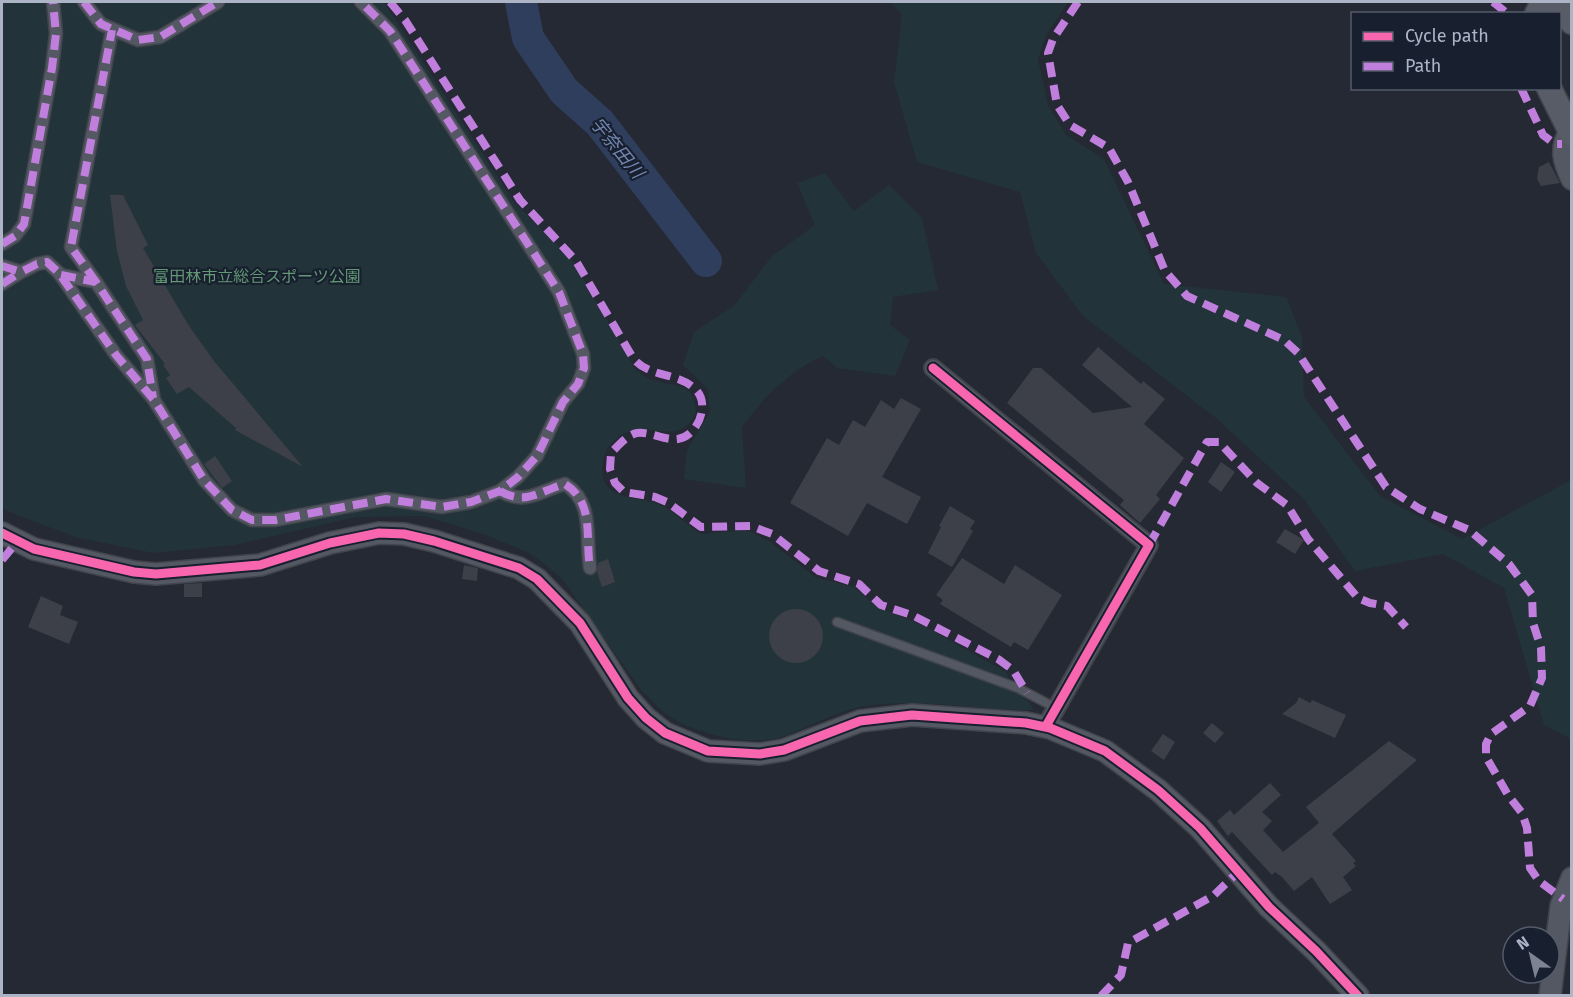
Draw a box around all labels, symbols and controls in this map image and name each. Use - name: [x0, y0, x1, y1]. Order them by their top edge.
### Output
- legend: [1351, 12, 1561, 90]
- text: Cycle path: [1405, 25, 1489, 47]
- text: Path: [1405, 55, 1441, 77]
- water label: 宇奈田川: [586, 113, 649, 184]
- park label: 富田林市立総合スポーツ公園: [153, 267, 361, 286]
- north arrow: [1501, 925, 1561, 985]
- text: N: [1513, 932, 1533, 954]

